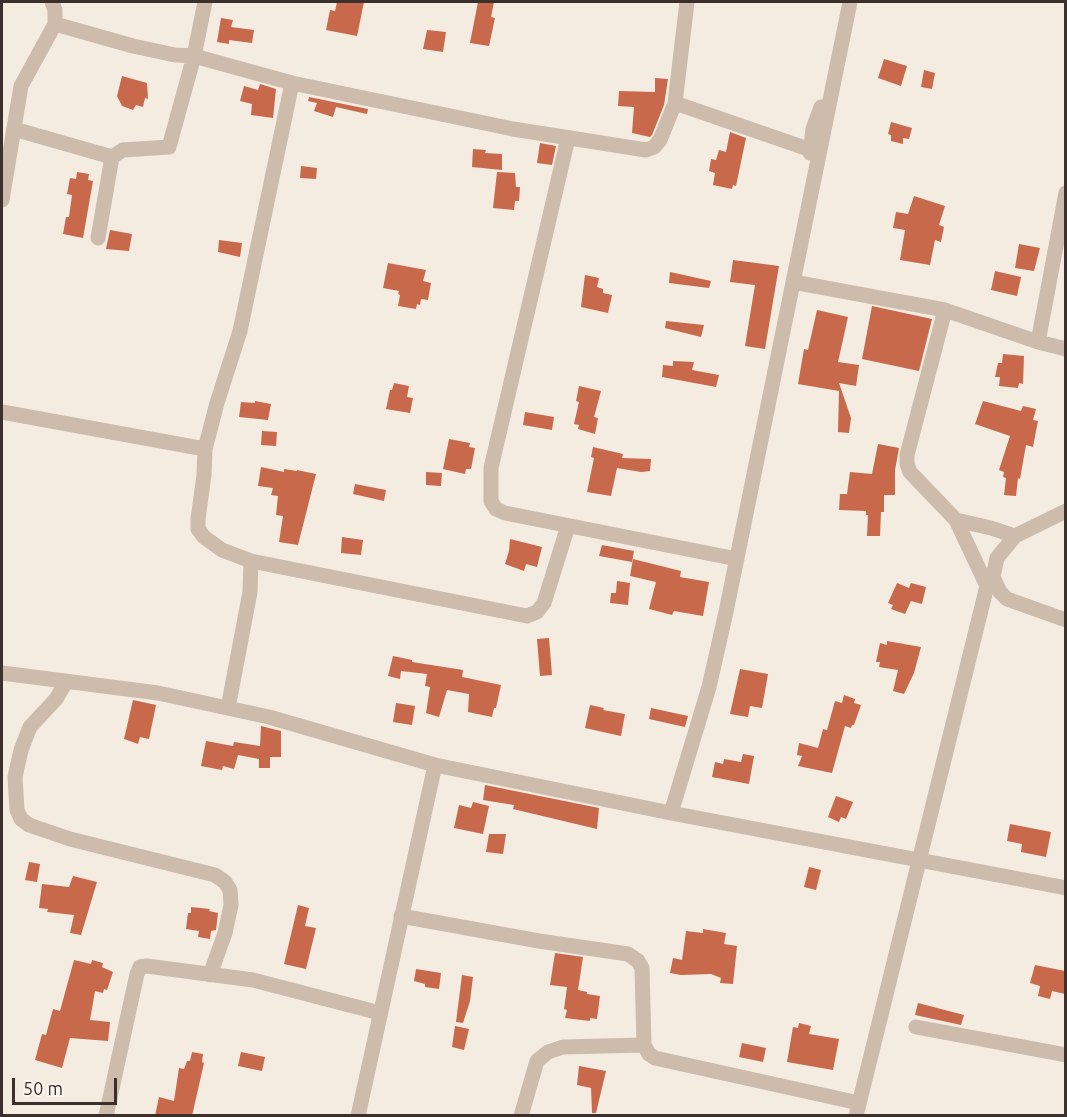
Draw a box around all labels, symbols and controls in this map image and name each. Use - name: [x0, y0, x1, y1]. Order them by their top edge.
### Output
- scale bar: [15, 1066, 120, 1104]
- text: 50 m: [23, 1078, 63, 1098]

